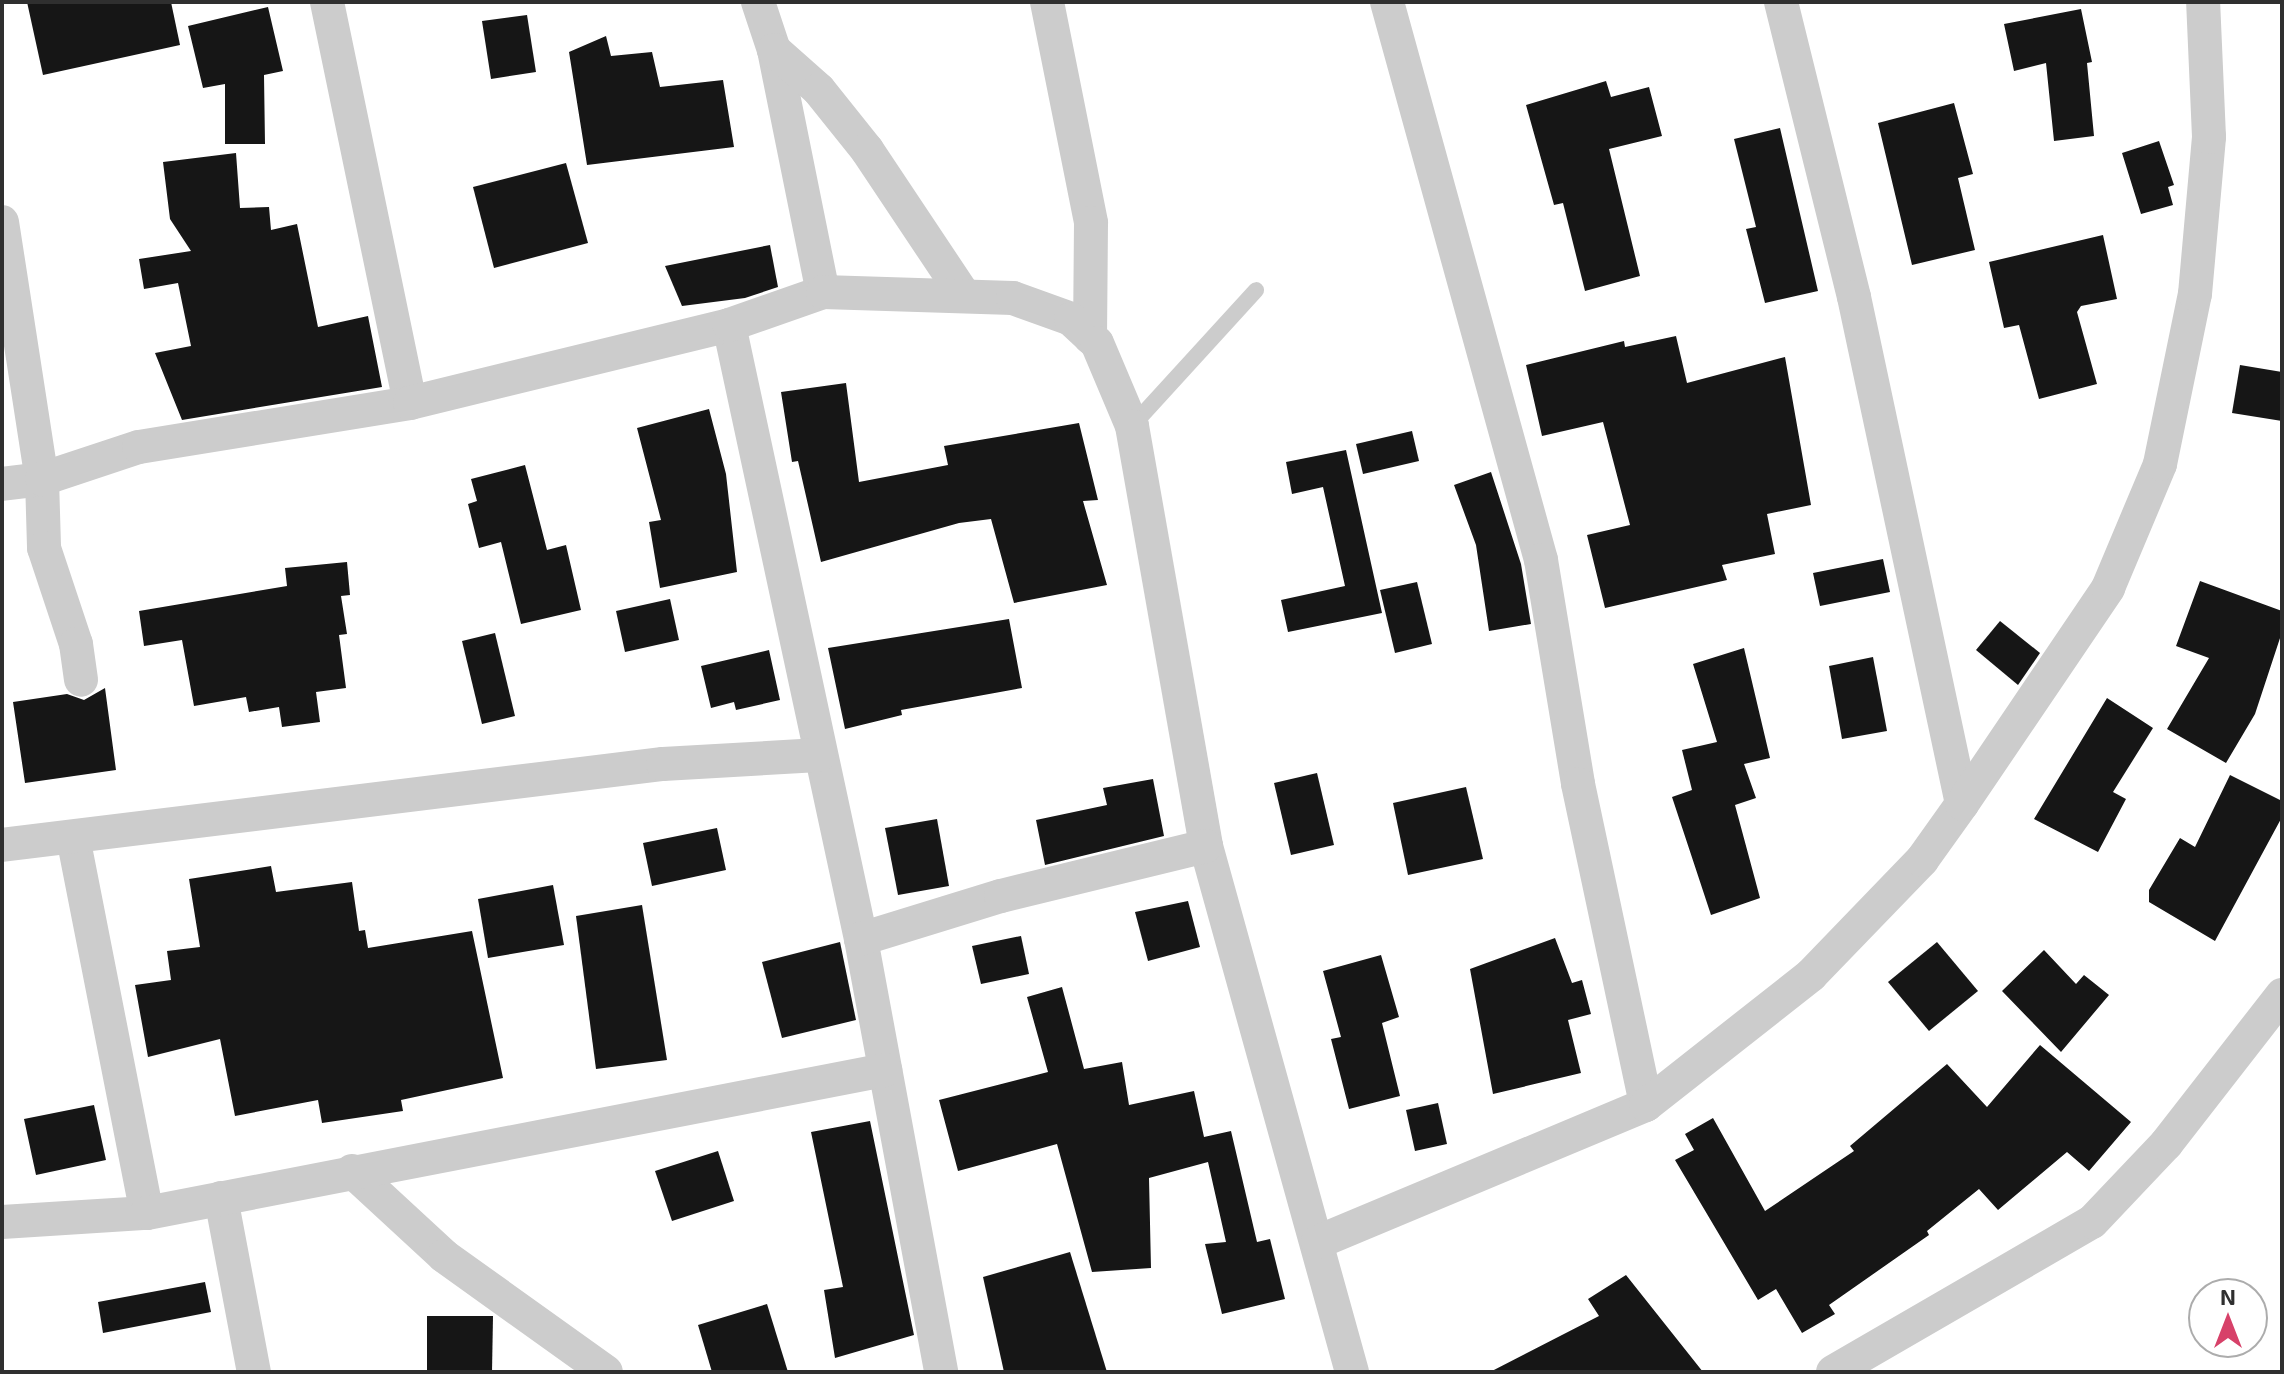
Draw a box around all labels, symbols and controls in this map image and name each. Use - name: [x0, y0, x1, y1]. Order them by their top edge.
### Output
- north arrow: [2188, 1278, 2268, 1358]
- text: N: [2220, 1283, 2236, 1309]

